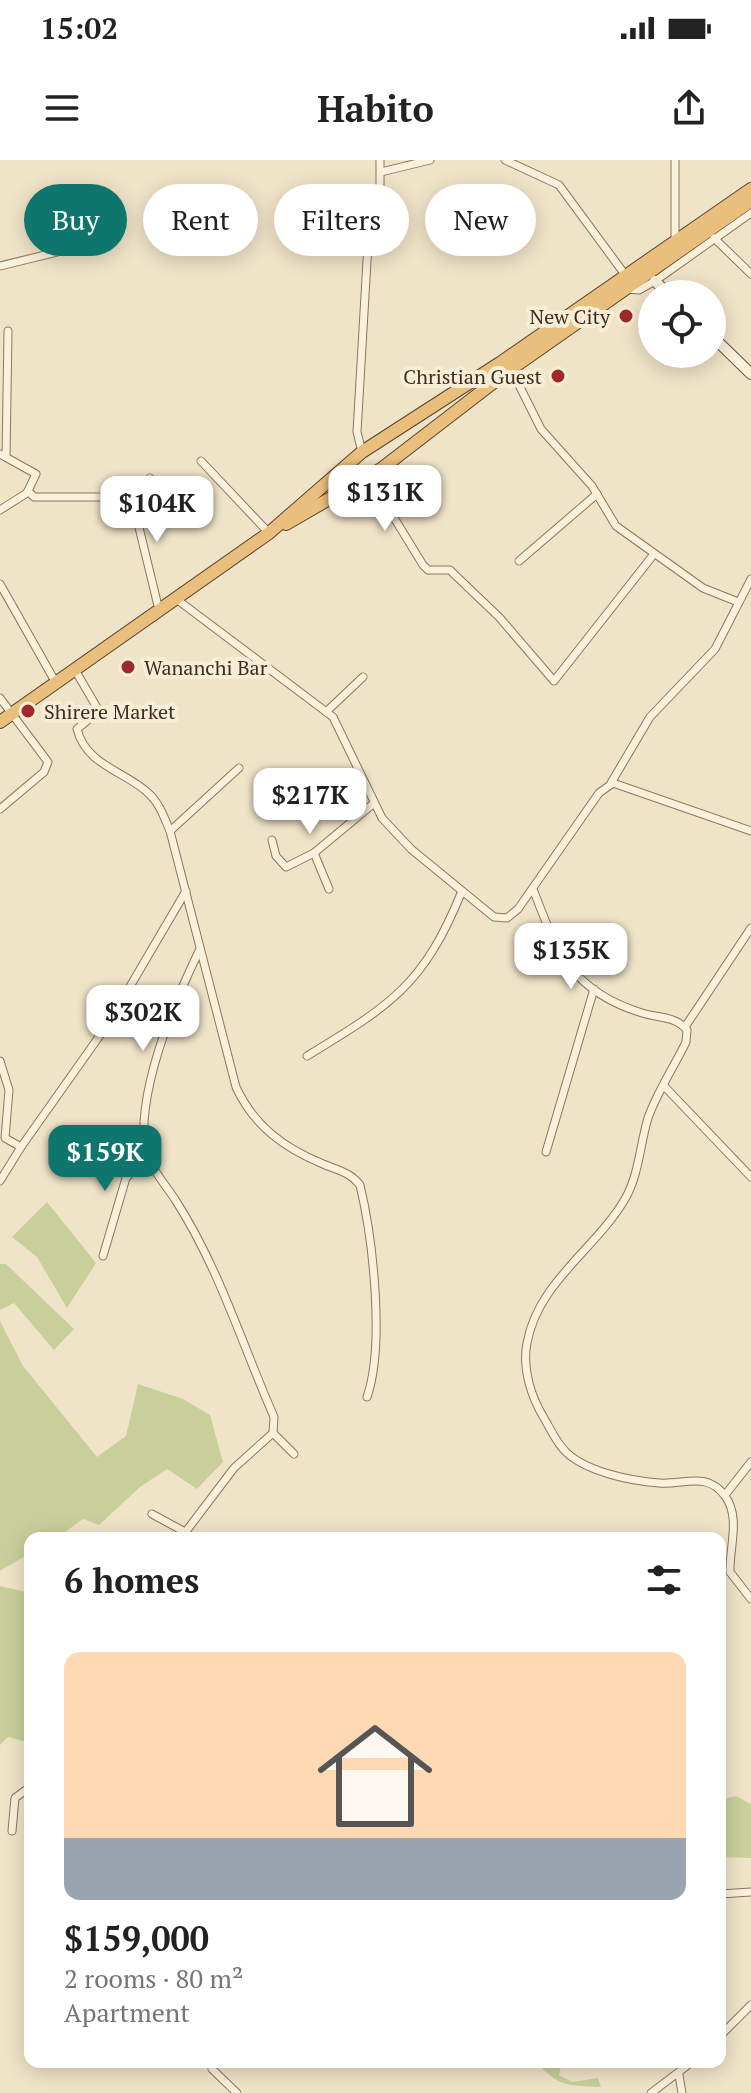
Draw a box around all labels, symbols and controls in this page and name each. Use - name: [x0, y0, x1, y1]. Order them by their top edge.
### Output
- text: 15:02: [40, 8, 118, 48]
- text: Habito: [317, 85, 434, 132]
- icon: menu: [40, 86, 84, 130]
- icon: share: [667, 86, 711, 130]
- chip: Buy: [24, 184, 127, 256]
- chip: Rent: [143, 184, 258, 256]
- chip: Filters: [274, 184, 409, 256]
- chip: New: [425, 184, 536, 256]
- map controls: [638, 280, 726, 368]
- button: locate: [638, 280, 726, 368]
- place label: New City: [530, 303, 611, 330]
- marker: New City: [617, 307, 635, 325]
- place label: Christian Guest: [403, 363, 543, 390]
- marker: Christian Guest: [549, 367, 567, 385]
- pin: $131K: [329, 465, 441, 533]
- text: $131K: [346, 474, 424, 508]
- pin: $104K: [101, 476, 213, 544]
- text: $104K: [118, 485, 196, 519]
- place label: Wananchi Bar: [144, 654, 268, 681]
- marker: Wananchi Bar: [119, 658, 137, 676]
- place label: Shirere Market: [44, 698, 176, 725]
- marker: Shirere Market: [19, 702, 37, 720]
- pin: $217K: [254, 768, 366, 836]
- text: $217K: [271, 777, 349, 811]
- pin: $135K: [515, 923, 627, 991]
- text: $135K: [532, 932, 610, 966]
- pin: $302K: [87, 985, 199, 1053]
- text: $302K: [104, 994, 182, 1028]
- pin: $159K: [49, 1125, 161, 1193]
- text: $159K: [66, 1134, 144, 1168]
- text: 6 homes: [64, 1558, 199, 1603]
- icon: filters: [642, 1558, 686, 1602]
- icon: home: [303, 1704, 447, 1848]
- text: $159,000: [64, 1916, 209, 1961]
- text: 2 rooms · 80 m²: [64, 1961, 243, 1995]
- text: Apartment: [64, 1995, 190, 2029]

